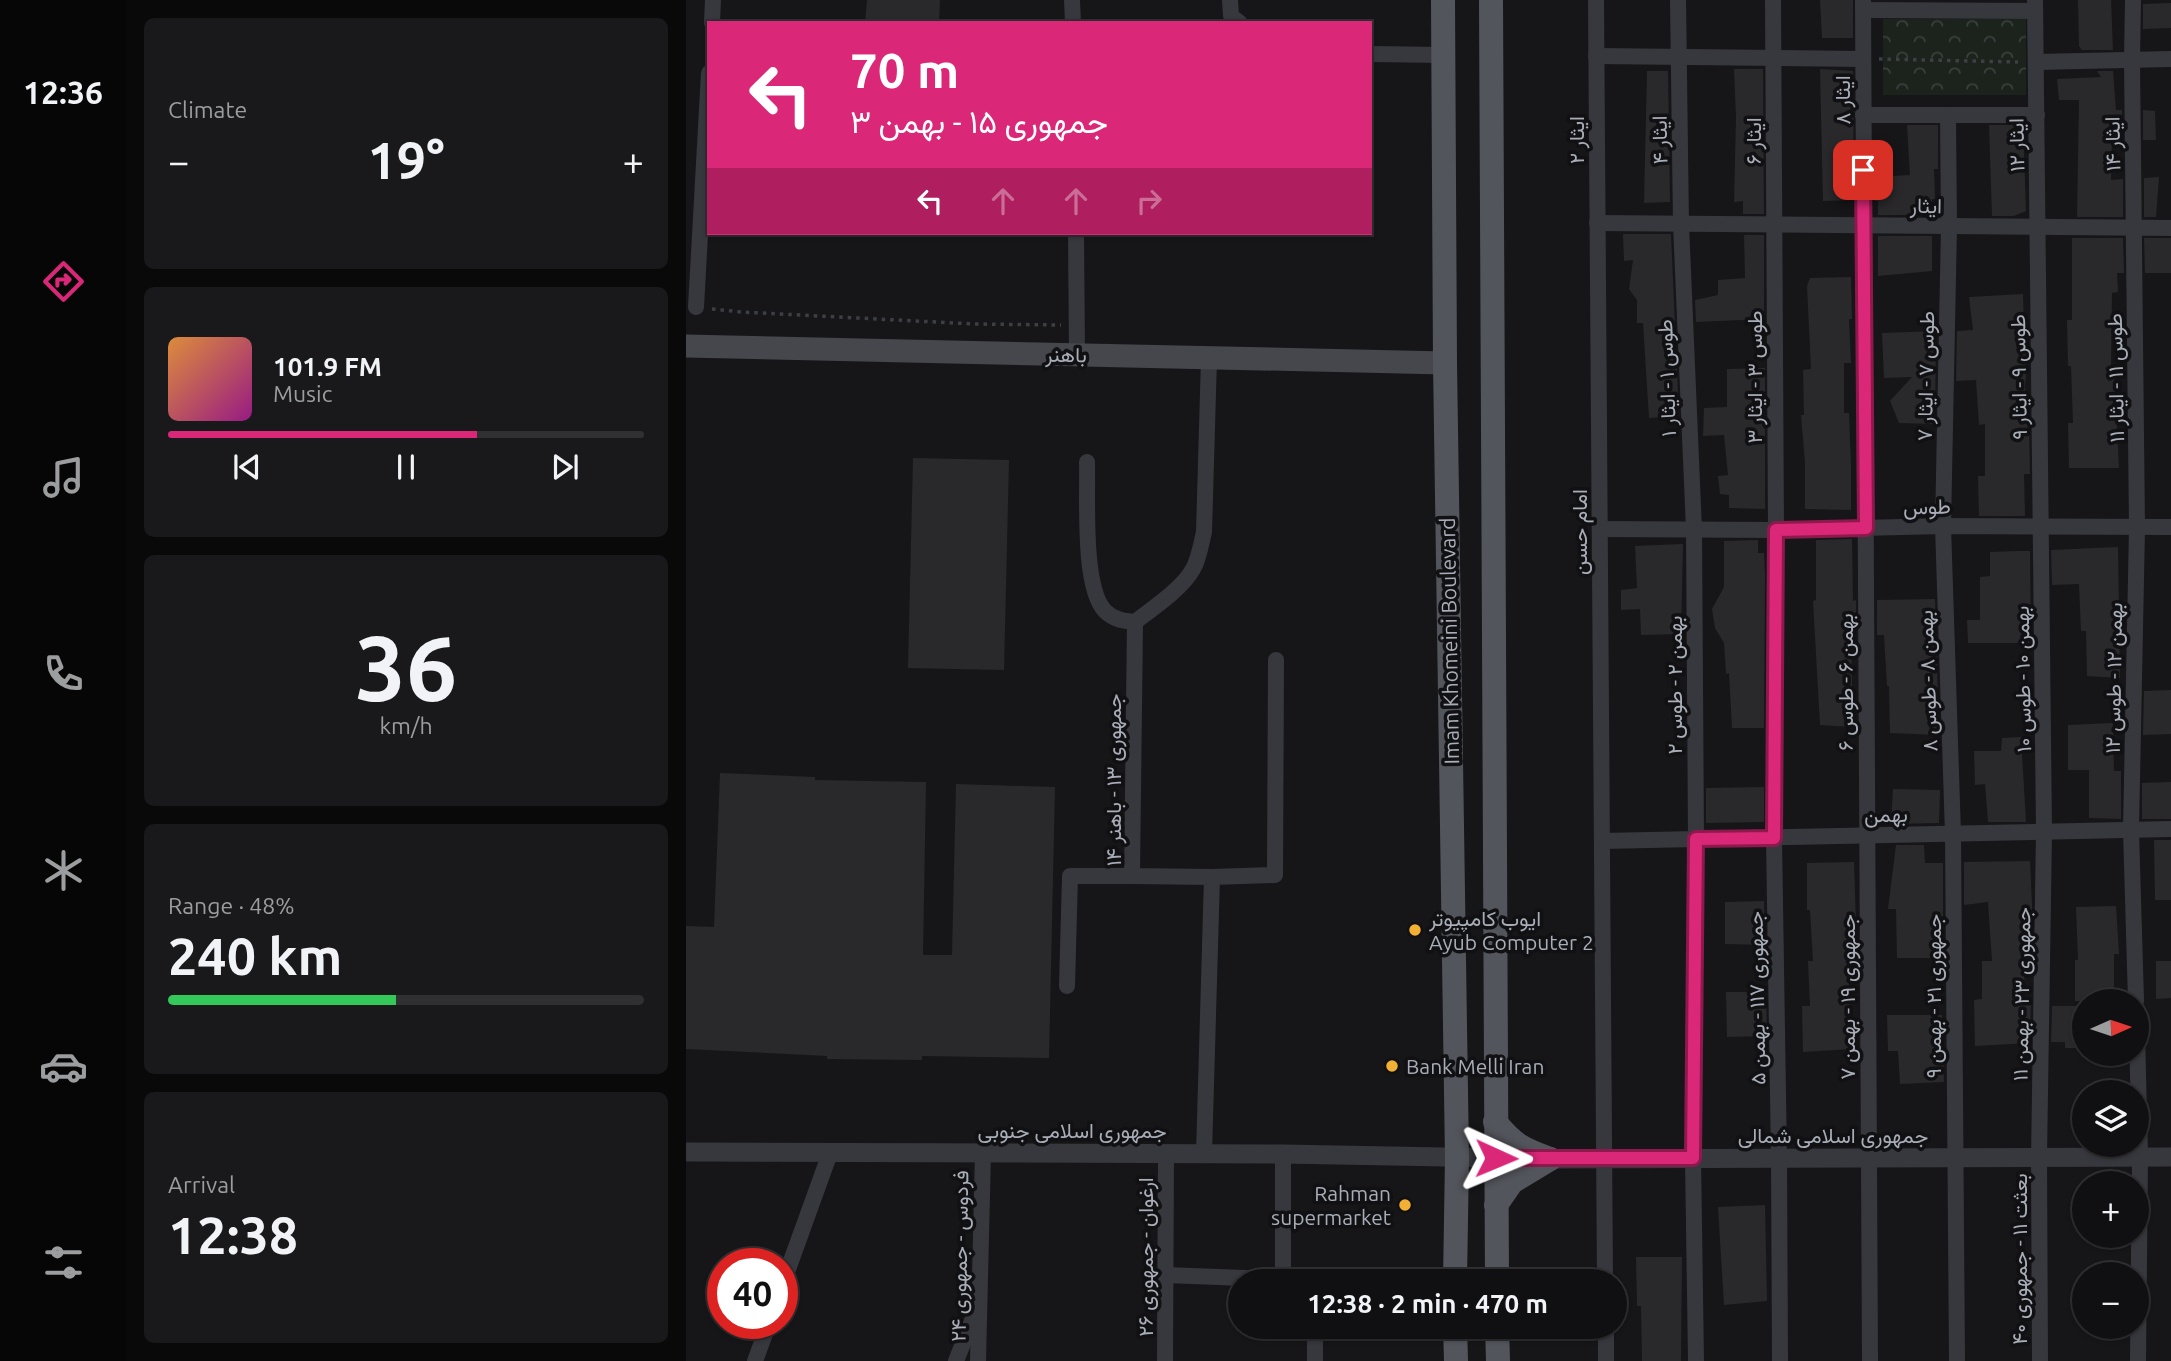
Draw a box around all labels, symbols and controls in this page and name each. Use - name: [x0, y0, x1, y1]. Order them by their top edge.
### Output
- text: 70 m: [850, 42, 959, 97]
- icon: left: [735, 49, 826, 140]
- text: 12:36: [23, 74, 103, 110]
- street label: ایثار ۸: [1830, 75, 1856, 125]
- text: Climate: [168, 97, 247, 122]
- text: جمهوری ۱۵ - بهمن ۳: [850, 103, 1108, 139]
- street label: ایثار ۴: [1647, 115, 1673, 165]
- street label: ایثار ۲: [1564, 116, 1590, 164]
- street label: ایثار ۱۴: [2100, 116, 2126, 172]
- street label: ایثار ۶: [1741, 117, 1767, 165]
- street label: ایثار ۱۲: [2004, 118, 2030, 172]
- text: 19°: [367, 131, 445, 189]
- text: −: [168, 140, 189, 182]
- text: +: [623, 140, 644, 182]
- pin: [1833, 140, 1893, 200]
- icon: arrive: [1844, 151, 1882, 189]
- icon: left: [911, 182, 949, 220]
- icon: ahead: [984, 182, 1022, 220]
- icon: ahead: [1057, 182, 1095, 220]
- icon: right: [1130, 182, 1168, 220]
- street label: ایثار: [1909, 193, 1942, 219]
- icon: directions: [39, 257, 88, 306]
- street label: طوس ۳ - ایثار ۳: [1742, 311, 1768, 443]
- street label: طوس ۷ - ایثار ۷: [1912, 311, 1940, 441]
- street label: طوس ۱۱ - ایثار ۱۱: [2102, 313, 2130, 443]
- street label: طوس ۹ - ایثار ۹: [2005, 314, 2033, 440]
- street label: طوس ۱ - ایثار ۱: [1652, 319, 1682, 437]
- street label: باهنر: [1044, 342, 1087, 368]
- text: 101.9 FM: [273, 352, 382, 381]
- text: Music: [273, 381, 332, 406]
- icon: previous: [228, 448, 266, 486]
- icon: pause: [387, 448, 425, 486]
- icon: next: [546, 448, 584, 486]
- icon: music: [39, 453, 88, 502]
- street label: امام حسن: [1567, 489, 1594, 575]
- street label: طوس: [1903, 494, 1951, 520]
- street label: Imam Khomeini Boulevard: [1435, 517, 1463, 765]
- street label: بهمن ۱۲ - طوس ۱۲: [2100, 602, 2128, 754]
- street label: بهمن ۱۰ - طوس ۱۰: [2009, 605, 2037, 753]
- street label: بهمن ۸ - طوس ۸: [1913, 610, 1943, 752]
- street label: بهمن ۶ - طوس ۶: [1833, 613, 1859, 751]
- text: 36: [355, 616, 457, 718]
- street label: بهمن ۲ - طوس ۲: [1662, 616, 1688, 755]
- icon: phone: [39, 649, 88, 698]
- street label: جمهوری ۱۳ - باهنر ۱۴: [1101, 694, 1127, 866]
- text: km/h: [379, 713, 433, 738]
- street label: بهمن: [1864, 802, 1908, 828]
- icon: climate: [39, 846, 88, 895]
- text: Range · 48%: [168, 893, 295, 918]
- place label: ایوب کامپیوتر Ayub Computer 2: [1428, 906, 1594, 954]
- street label: جمهوری ۲۳ - بهمن ۱۱: [2007, 907, 2037, 1081]
- street label: جمهوری ۱۱۷ - بهمن ۵: [1742, 911, 1772, 1085]
- street label: جمهوری ۱۹ - بهمن ۷: [1835, 914, 1861, 1080]
- street label: جمهوری ۲۱ - بهمن ۹: [1921, 914, 1947, 1078]
- marker: ایوب کامپیوتر Ayub Computer 2: [1407, 922, 1423, 938]
- text: 240 km: [168, 927, 342, 985]
- north arrow: [2072, 989, 2149, 1066]
- map controls: [2072, 989, 2149, 1339]
- icon: car: [39, 1042, 88, 1091]
- place label: Bank Melli Iran: [1406, 1054, 1544, 1078]
- marker: Bank Melli Iran: [1384, 1058, 1400, 1074]
- button: layers: [2072, 1080, 2149, 1157]
- street label: جمهوری اسلامی جنوبی: [977, 1118, 1167, 1144]
- position arrow: [1459, 1121, 1533, 1195]
- street label: جمهوری اسلامی شمالی: [1738, 1123, 1928, 1149]
- street label: فردوس - جمهوری ۲۴: [946, 1170, 974, 1342]
- button: +: [2072, 1171, 2149, 1248]
- text: Arrival: [168, 1172, 235, 1197]
- street label: بعثت ۱۱ - جمهوری ۴۰: [2007, 1173, 2033, 1345]
- street label: ارغوان - جمهوری ۲۶: [1133, 1177, 1159, 1337]
- place label: Rahman supermarket: [1271, 1181, 1391, 1229]
- marker: Rahman supermarket: [1397, 1197, 1413, 1213]
- text: 12:38: [168, 1206, 298, 1264]
- icon: filters: [39, 1238, 88, 1287]
- speed limit sign: 40: [707, 1248, 798, 1339]
- button: −: [2072, 1262, 2149, 1339]
- text: 12:38 · 2 min · 470 m: [1307, 1289, 1548, 1318]

